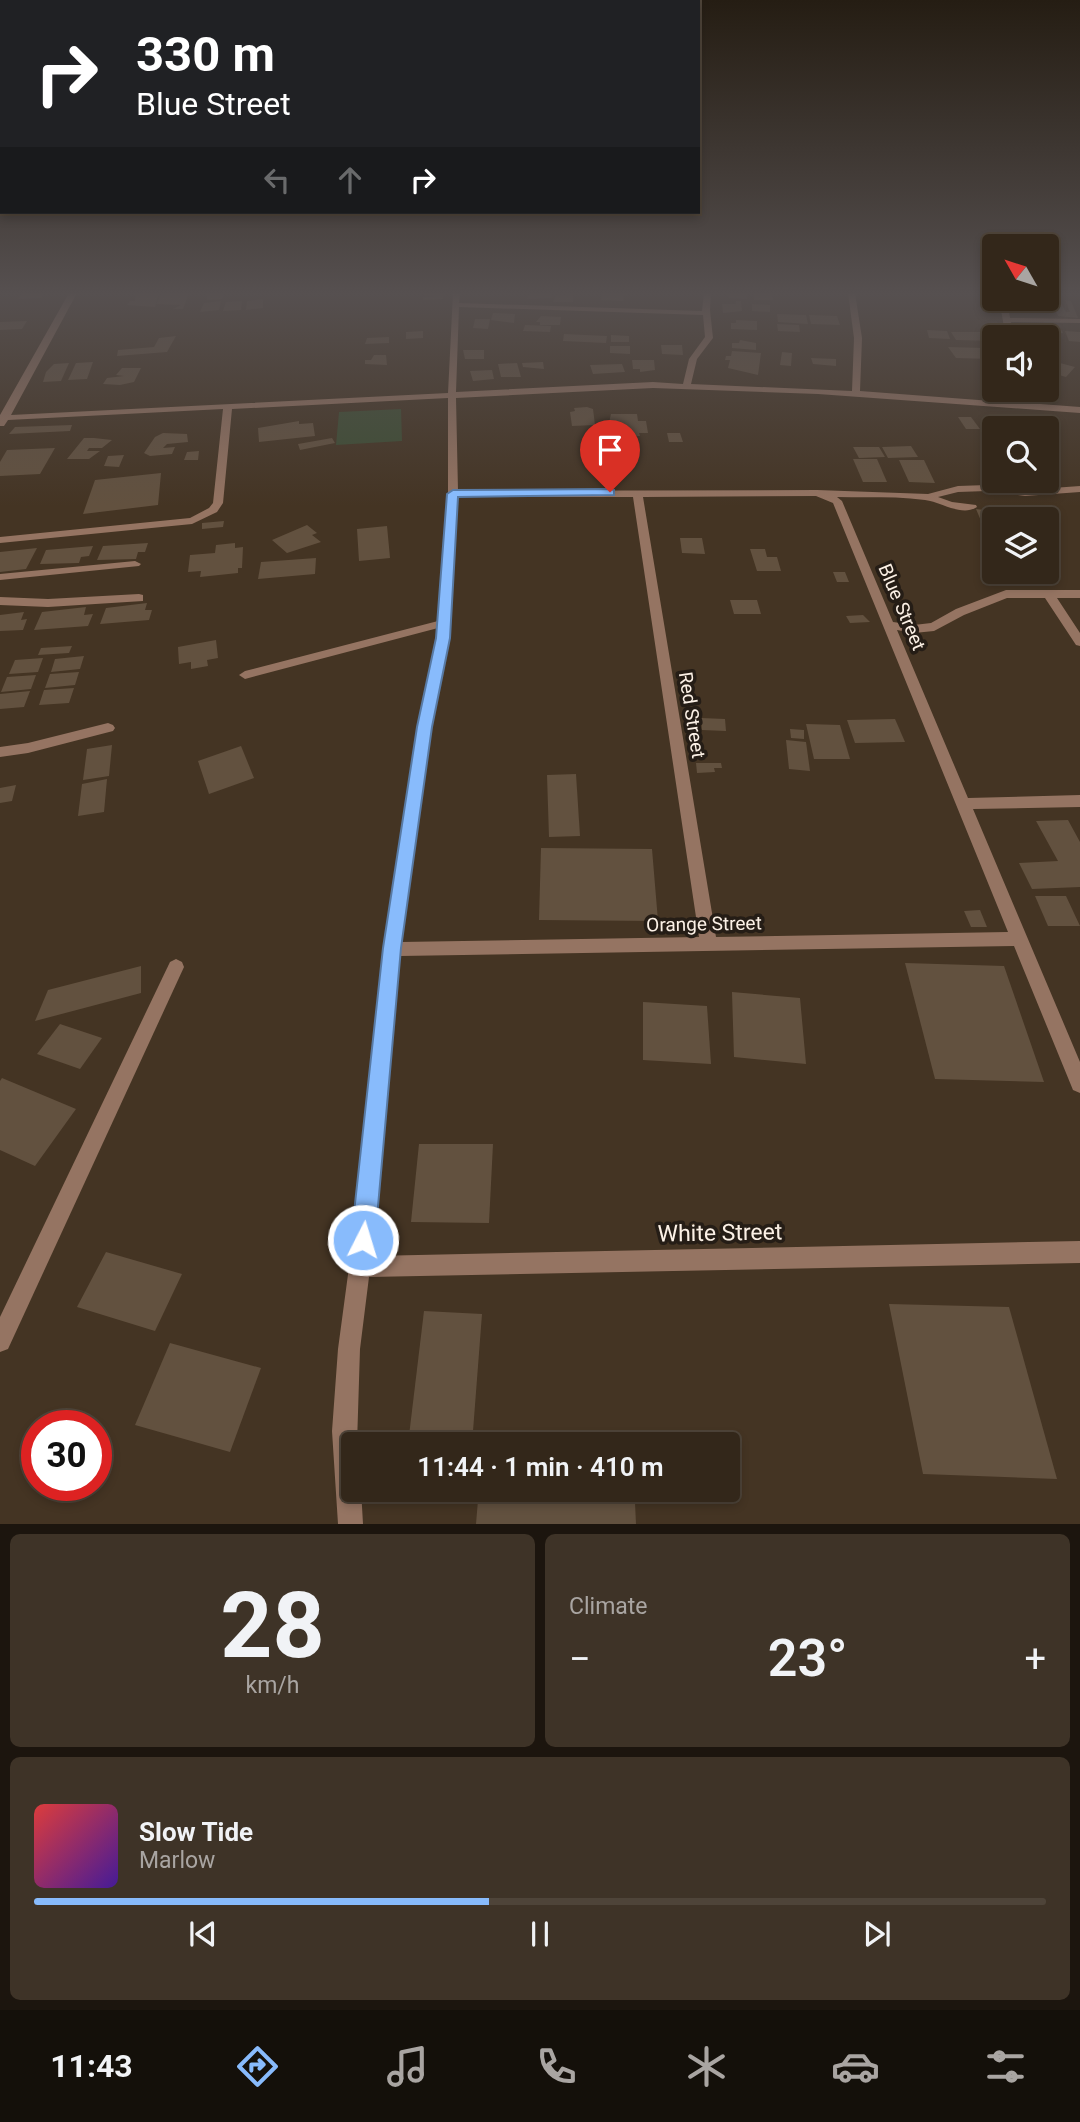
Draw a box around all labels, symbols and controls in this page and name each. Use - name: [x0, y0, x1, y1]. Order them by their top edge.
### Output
- text: 330 m: [136, 26, 275, 83]
- icon: right: [21, 28, 112, 119]
- text: Blue Street: [136, 85, 291, 123]
- icon: left: [258, 161, 296, 199]
- icon: ahead: [331, 161, 369, 199]
- icon: right: [404, 161, 442, 199]
- north arrow: [982, 234, 1059, 312]
- map controls: [982, 234, 1059, 584]
- button: sound: [982, 325, 1059, 402]
- button: search: [982, 416, 1059, 493]
- pin: [580, 420, 640, 492]
- icon: arrive: [591, 431, 629, 469]
- button: layers: [982, 507, 1059, 584]
- street label: Blue Street: [873, 560, 931, 654]
- street label: Red Street: [674, 670, 710, 760]
- street label: Orange Street: [646, 911, 762, 937]
- position arrow: [326, 1203, 400, 1277]
- street label: White Street: [657, 1218, 783, 1248]
- speed limit sign: 30: [21, 1410, 112, 1501]
- text: 11:44 · 1 min · 410 m: [417, 1452, 664, 1482]
- text: 28: [220, 1573, 325, 1679]
- text: Climate: [569, 1593, 648, 1620]
- text: 23°: [768, 1628, 847, 1689]
- text: −: [569, 1637, 591, 1681]
- text: +: [1024, 1637, 1046, 1681]
- text: km/h: [246, 1672, 300, 1699]
- text: Slow Tide: [139, 1817, 253, 1847]
- text: Marlow: [139, 1847, 215, 1874]
- icon: previous: [184, 1915, 222, 1953]
- icon: pause: [521, 1915, 559, 1953]
- icon: next: [858, 1915, 896, 1953]
- icon: directions: [233, 2042, 282, 2091]
- icon: music: [383, 2042, 432, 2091]
- icon: phone: [532, 2042, 581, 2091]
- icon: climate: [682, 2042, 731, 2091]
- icon: car: [831, 2042, 880, 2091]
- icon: filters: [981, 2042, 1030, 2091]
- text: 11:43: [50, 2047, 133, 2085]

